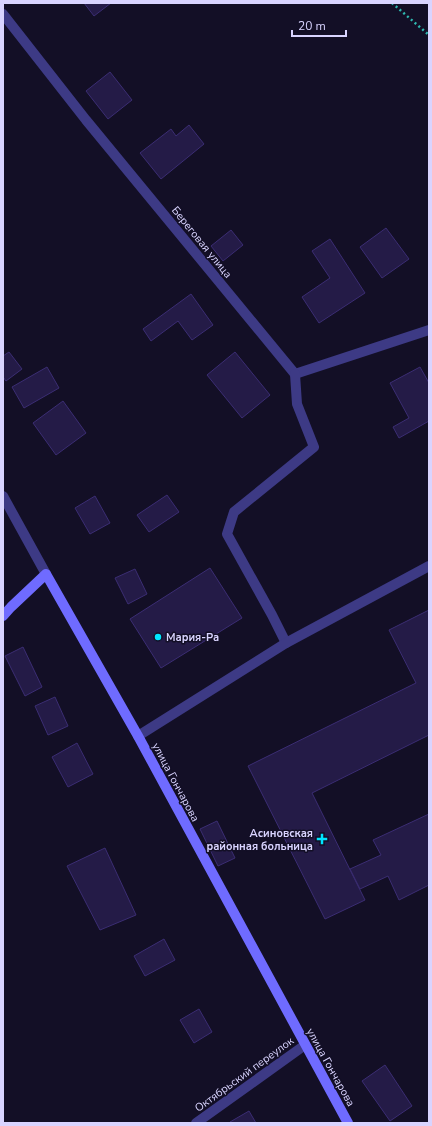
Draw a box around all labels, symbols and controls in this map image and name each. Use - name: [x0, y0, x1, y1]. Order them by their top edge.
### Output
- scale bar: [292, 12, 346, 38]
- text: 20 m: [298, 18, 326, 34]
- street label: Береговая улица: [168, 203, 235, 281]
- place label: Мария-Ра: [166, 630, 219, 645]
- marker: Мария-Ра: [153, 632, 163, 642]
- street label: улица Гончарова: [148, 740, 203, 824]
- place label: Асиновская районная больница: [206, 826, 313, 854]
- marker: Асиновская районная больница: [316, 833, 328, 845]
- street label: улица Гончарова: [303, 1025, 358, 1109]
- street label: Октябрьский переулок: [192, 1033, 297, 1115]

